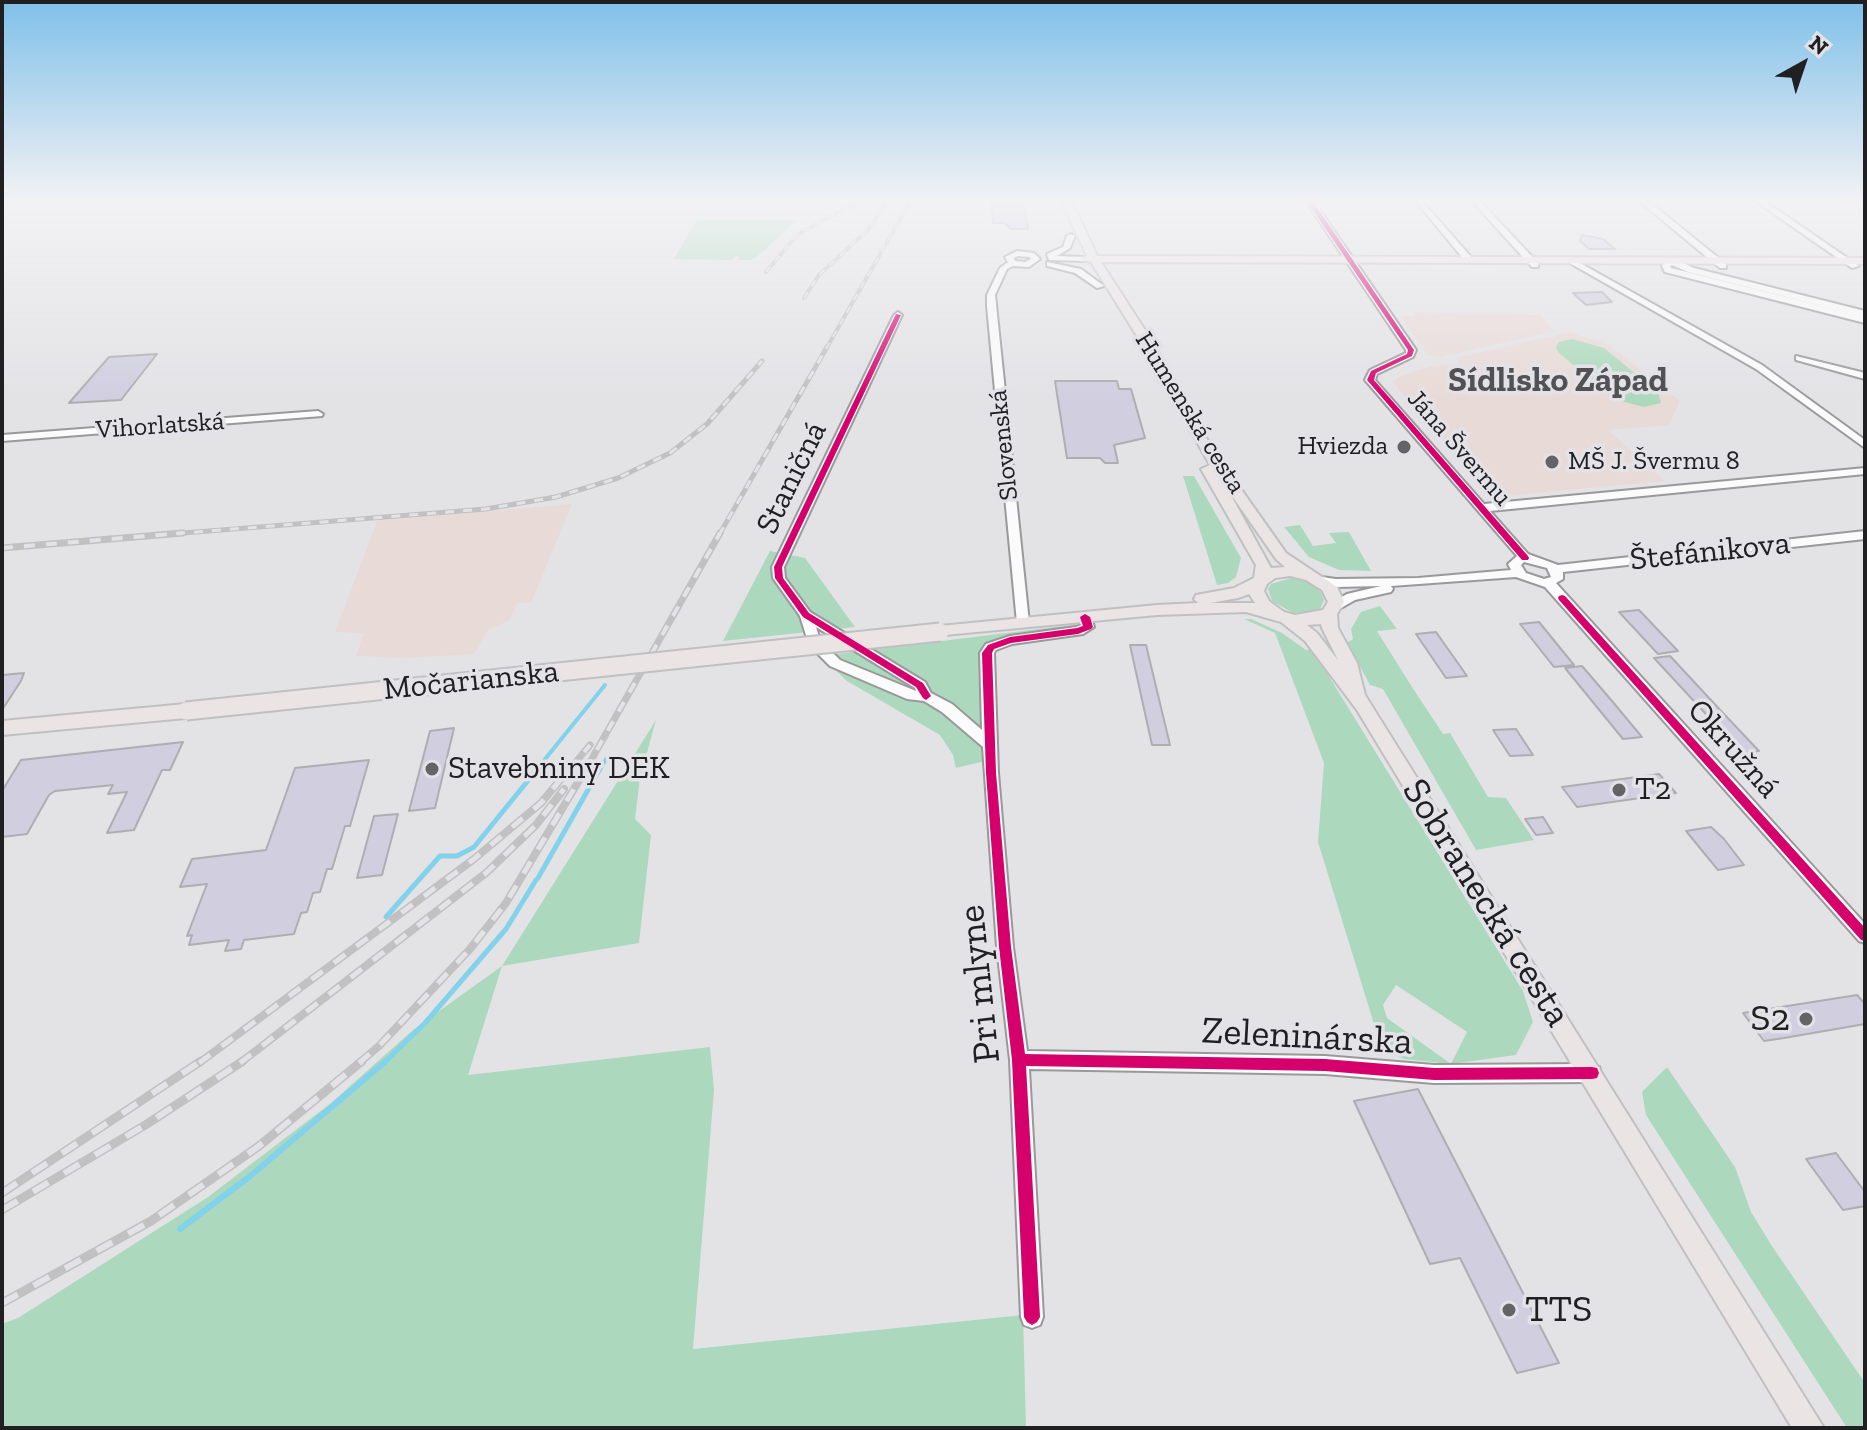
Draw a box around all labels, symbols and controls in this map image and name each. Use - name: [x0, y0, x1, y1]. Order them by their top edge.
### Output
- north arrow: [1763, 24, 1843, 104]
- text: N: [1804, 30, 1834, 61]
- street label: Humenská cesta: [1128, 327, 1252, 499]
- district label: Sídlisko Západ: [1448, 361, 1668, 401]
- street label: Jána Švermu: [1400, 384, 1518, 512]
- street label: Slovenská: [983, 388, 1025, 502]
- street label: Vihorlatská: [95, 406, 225, 446]
- street label: Staničná: [748, 416, 836, 540]
- place label: Hviezda: [1298, 431, 1388, 463]
- marker: Hviezda: [1395, 438, 1413, 456]
- place label: MŠ J. Švermu 8: [1568, 446, 1740, 478]
- marker: MŠ J. Švermu 8: [1543, 453, 1561, 471]
- street label: Štefánikova: [1628, 525, 1792, 579]
- street label: Močarianska: [381, 653, 561, 709]
- street label: Okružná: [1679, 692, 1787, 806]
- place label: Stavebniny DEK: [448, 750, 670, 788]
- marker: Stavebniny DEK: [423, 760, 441, 778]
- street label: Sobranecká cesta: [1392, 771, 1580, 1035]
- place label: T2: [1635, 771, 1671, 809]
- marker: T2: [1610, 781, 1628, 799]
- street label: Pri mlyne: [949, 903, 1011, 1065]
- place label: S2: [1750, 996, 1790, 1042]
- street label: Zeleninárska: [1200, 1009, 1414, 1065]
- marker: S2: [1797, 1010, 1815, 1028]
- place label: TTS: [1525, 1287, 1592, 1333]
- marker: TTS: [1500, 1301, 1518, 1319]

